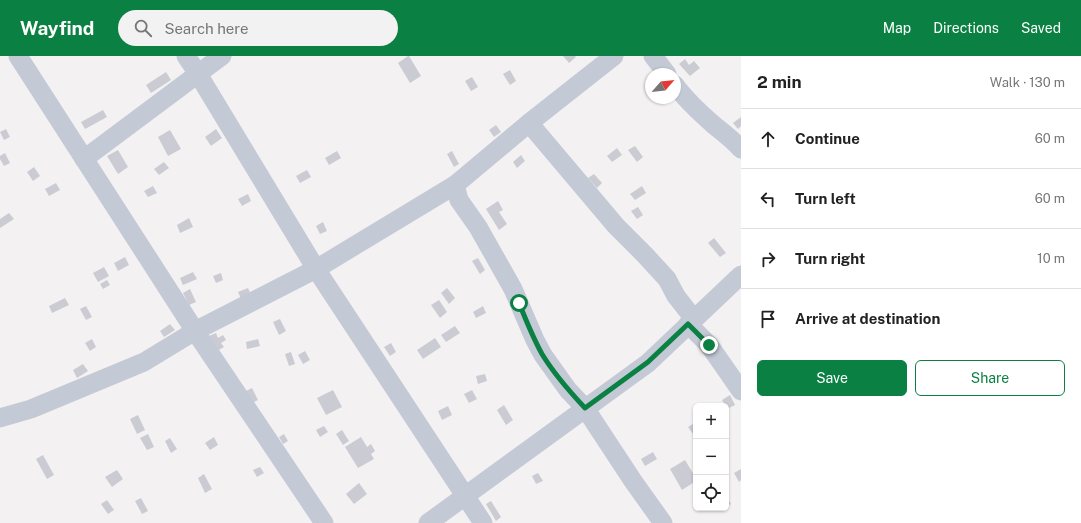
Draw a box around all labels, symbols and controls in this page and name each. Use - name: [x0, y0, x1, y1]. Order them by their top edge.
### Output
- search box: [118, 10, 398, 46]
- text: Wayfind: [20, 17, 94, 39]
- icon: search: [132, 17, 154, 39]
- text: Search here: [164, 20, 249, 37]
- text: Map: [883, 20, 911, 36]
- text: Directions: [933, 20, 999, 36]
- text: Saved: [1021, 20, 1061, 36]
- north arrow: [645, 68, 681, 104]
- text: 2 min: [757, 72, 802, 92]
- text: Walk · 130 m: [990, 75, 1065, 90]
- icon: ahead: [757, 128, 779, 150]
- text: Continue: [795, 130, 860, 147]
- text: 60 m: [1035, 131, 1065, 146]
- icon: left: [757, 188, 779, 210]
- text: Turn left: [795, 190, 856, 207]
- text: 60 m: [1035, 191, 1065, 206]
- icon: right: [757, 248, 779, 270]
- text: Turn right: [795, 250, 865, 267]
- text: 10 m: [1037, 251, 1065, 266]
- route start: [510, 294, 528, 312]
- icon: arrive: [757, 308, 779, 330]
- text: Arrive at destination: [795, 310, 940, 327]
- route end: [700, 336, 718, 354]
- button: Save: [757, 360, 907, 396]
- button: Share: [915, 360, 1065, 396]
- map controls: [693, 403, 729, 511]
- button: +: [693, 403, 729, 439]
- button: −: [693, 439, 729, 475]
- button: locate: [693, 475, 729, 511]

